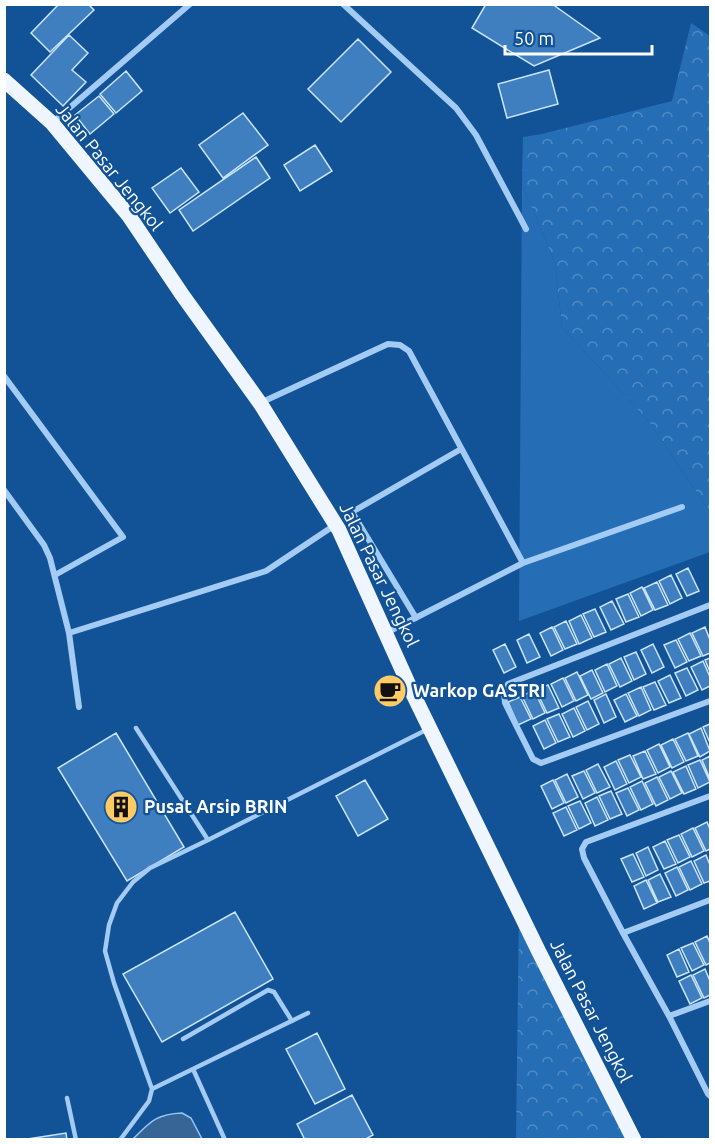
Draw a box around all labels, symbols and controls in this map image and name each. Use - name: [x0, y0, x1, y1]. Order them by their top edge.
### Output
- scale bar: [505, 18, 652, 56]
- text: 50 m: [514, 28, 554, 48]
- street label: Jalan Pasar Jengkol: [52, 99, 167, 234]
- street label: Jalan Pasar Jengkol: [336, 499, 424, 650]
- cafe icon: Warkop GASTRI: [372, 673, 408, 709]
- place label: Warkop GASTRI: [413, 680, 545, 700]
- building icon: Pusat Arsip BRIN: [103, 789, 139, 825]
- place label: Pusat Arsip BRIN: [144, 796, 287, 816]
- street label: Jalan Pasar Jengkol: [547, 936, 637, 1086]

